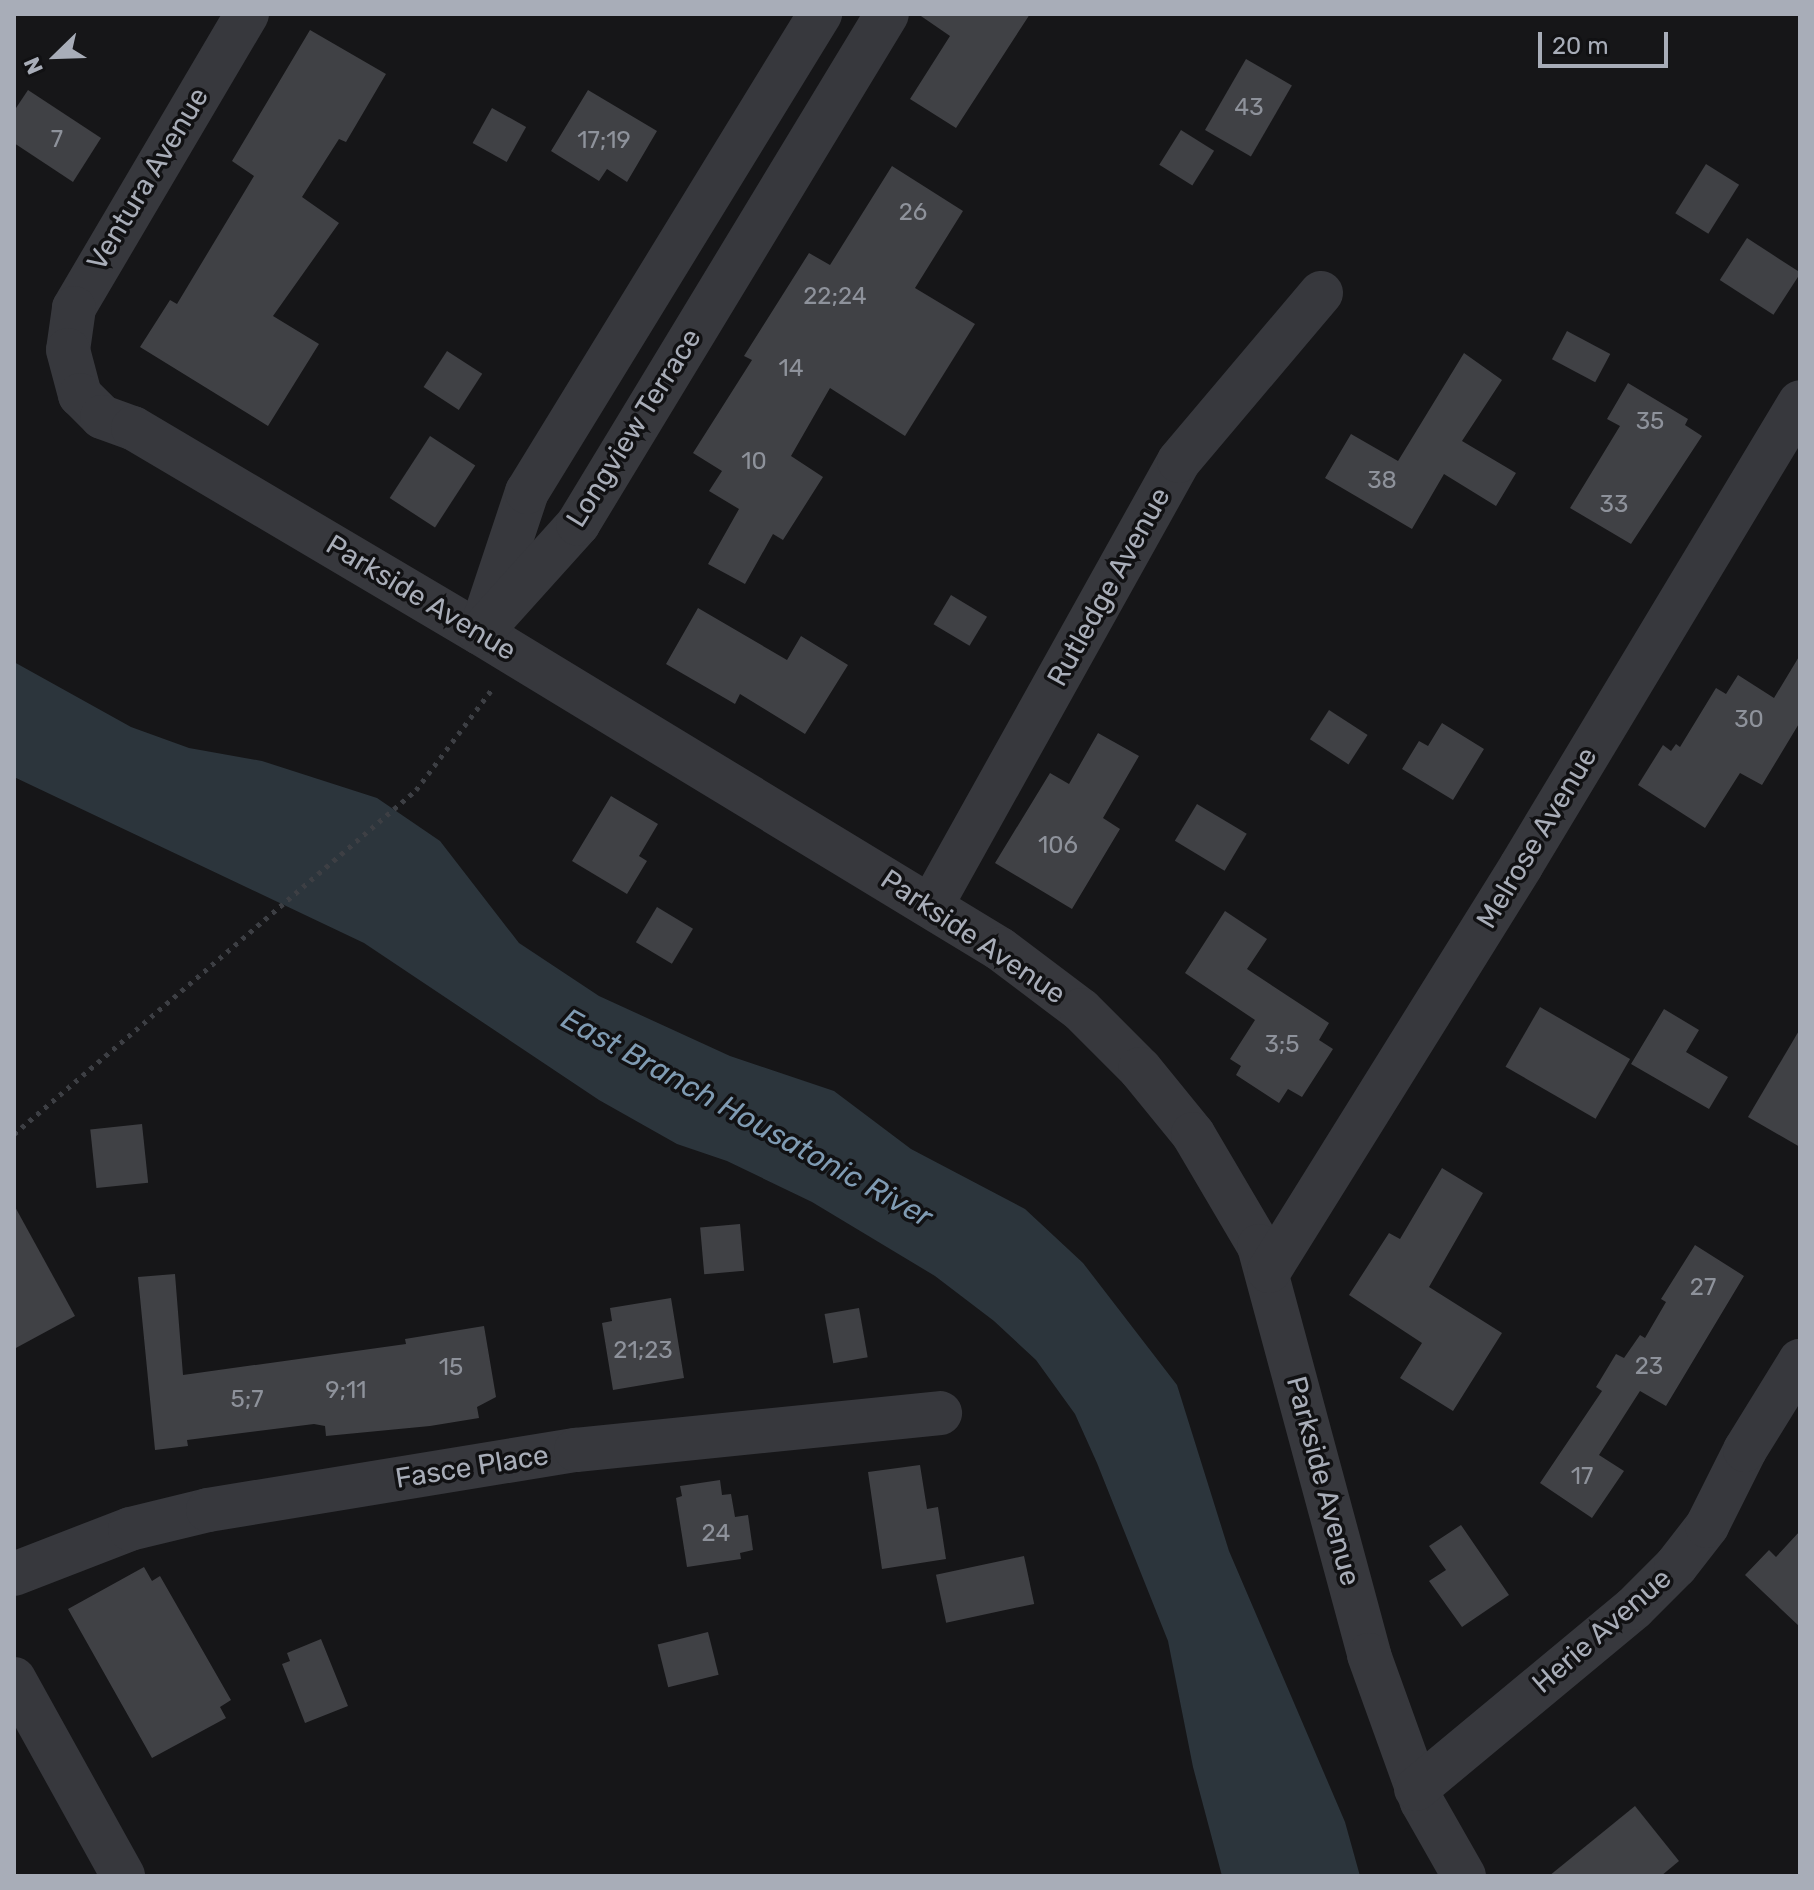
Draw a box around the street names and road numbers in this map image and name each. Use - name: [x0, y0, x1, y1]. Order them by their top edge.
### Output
- street label: Ventura Avenue: [80, 81, 216, 277]
- street label: Longview Terrace: [559, 322, 709, 534]
- street label: Rutledge Avenue: [1040, 482, 1178, 692]
- street label: Parkside Avenue: [320, 528, 522, 668]
- street label: Melrose Avenue: [1470, 741, 1604, 935]
- street label: Parkside Avenue: [874, 863, 1072, 1011]
- street label: Parkside Avenue: [1279, 1372, 1367, 1590]
- street label: Fasce Place: [393, 1438, 551, 1496]
- street label: Herie Avenue: [1525, 1561, 1679, 1701]

